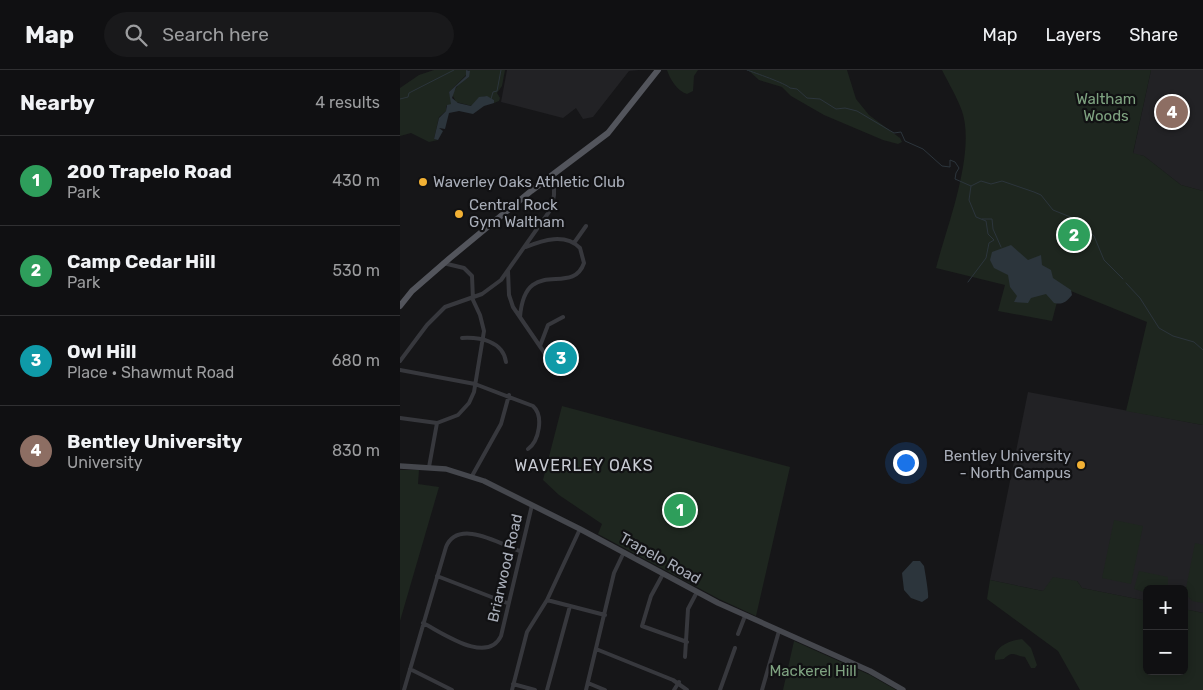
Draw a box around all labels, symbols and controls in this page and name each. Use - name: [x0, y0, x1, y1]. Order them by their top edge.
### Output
- search box: [104, 12, 454, 57]
- text: Map: [25, 21, 74, 49]
- icon: search: [122, 21, 150, 49]
- text: Search here: [162, 23, 269, 46]
- text: Map: [983, 24, 1018, 46]
- text: Layers: [1046, 24, 1101, 46]
- text: Share: [1129, 24, 1178, 46]
- text: Nearby: [20, 90, 95, 115]
- park label: Waltham Woods: [1076, 90, 1136, 125]
- text: 4 results: [315, 93, 380, 112]
- pin: 4: [1156, 93, 1188, 131]
- text: 200 Trapelo Road: [67, 160, 232, 183]
- text: 1: [32, 171, 40, 190]
- text: 430 m: [332, 171, 380, 190]
- place label: Waverley Oaks Athletic Club: [433, 173, 625, 191]
- marker: Waverley Oaks Athletic Club: [417, 176, 429, 188]
- text: Park: [67, 183, 100, 202]
- place label: Central Rock Gym Waltham: [469, 196, 565, 231]
- marker: Central Rock Gym Waltham: [453, 208, 465, 220]
- pin: 2: [1058, 216, 1090, 254]
- text: Camp Cedar Hill: [67, 250, 216, 273]
- text: 2: [31, 261, 41, 280]
- text: 530 m: [333, 261, 380, 280]
- text: Park: [67, 273, 100, 292]
- pin: 3: [545, 339, 577, 377]
- text: Owl Hill: [67, 340, 136, 363]
- text: 3: [31, 351, 41, 370]
- text: 680 m: [332, 351, 380, 370]
- text: Place · Shawmut Road: [67, 363, 234, 382]
- text: Bentley University: [67, 430, 242, 453]
- text: 4: [31, 441, 41, 460]
- text: 830 m: [332, 441, 380, 460]
- place label: Bentley University - North Campus: [944, 447, 1071, 482]
- your location: [893, 450, 919, 476]
- text: University: [67, 453, 143, 472]
- district label: WAVERLEY OAKS: [514, 456, 654, 475]
- marker: Bentley University - North Campus: [1075, 459, 1087, 471]
- pin: 1: [664, 491, 696, 529]
- street label: Briarwood Road: [484, 512, 526, 624]
- street label: Trapelo Road: [616, 528, 704, 588]
- map controls: [1143, 585, 1188, 675]
- button: +: [1143, 585, 1188, 630]
- button: −: [1143, 630, 1188, 675]
- park label: Mackerel Hill: [769, 662, 857, 680]

